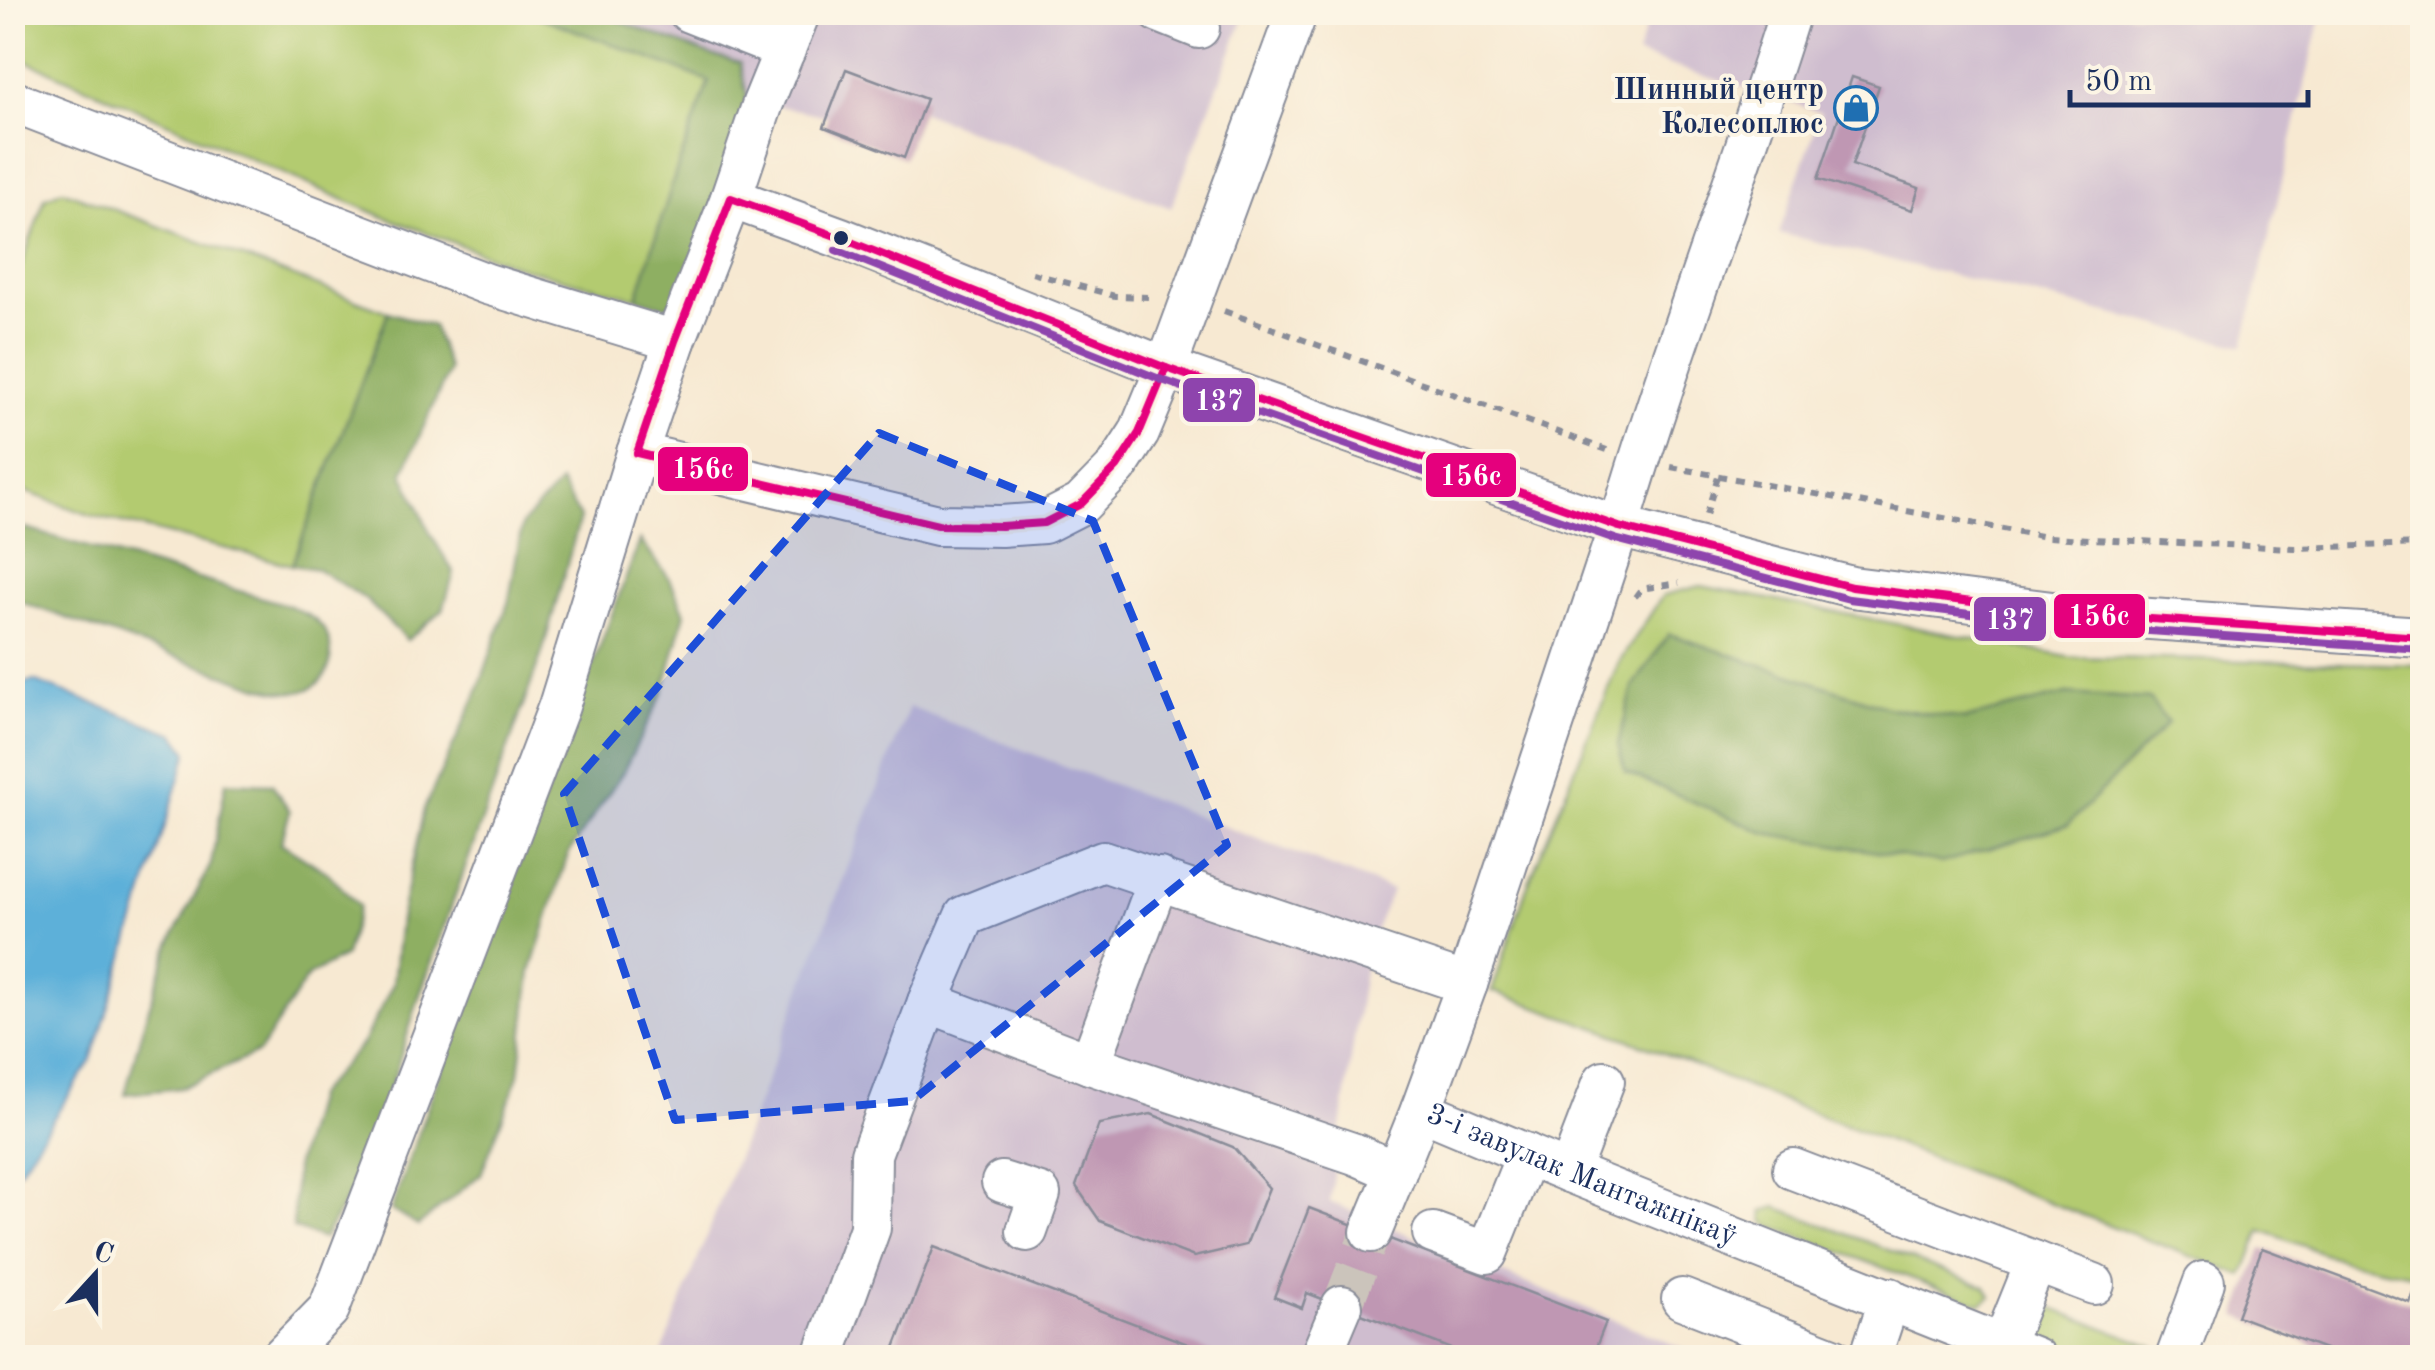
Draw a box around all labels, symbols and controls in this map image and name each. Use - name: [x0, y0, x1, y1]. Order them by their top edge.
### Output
- scale bar: [2070, 45, 2308, 107]
- text: 50 m: [2085, 67, 2152, 97]
- place label: Шинный центр Колесоплюс: [1613, 76, 1824, 140]
- shop icon: Шинный центр Колесоплюс: [1833, 85, 1879, 131]
- unlabelled marker: [831, 228, 851, 248]
- line badge: 137: [1181, 376, 1257, 424]
- text: 137: [1195, 389, 1243, 417]
- line badge: 156с: [656, 445, 750, 493]
- line badge: 156с: [1424, 451, 1518, 499]
- text: 156с: [672, 457, 734, 485]
- text: 156с: [1440, 464, 1502, 492]
- line badge: 156с: [2052, 592, 2147, 640]
- line badge: 137: [1972, 595, 2048, 643]
- text: 156с: [2068, 604, 2130, 632]
- text: 137: [1986, 608, 2034, 636]
- street label: 3-і завулак Мантажнікаў: [1422, 1099, 1741, 1252]
- north arrow: [45, 1225, 145, 1325]
- text: С: [89, 1237, 117, 1271]

